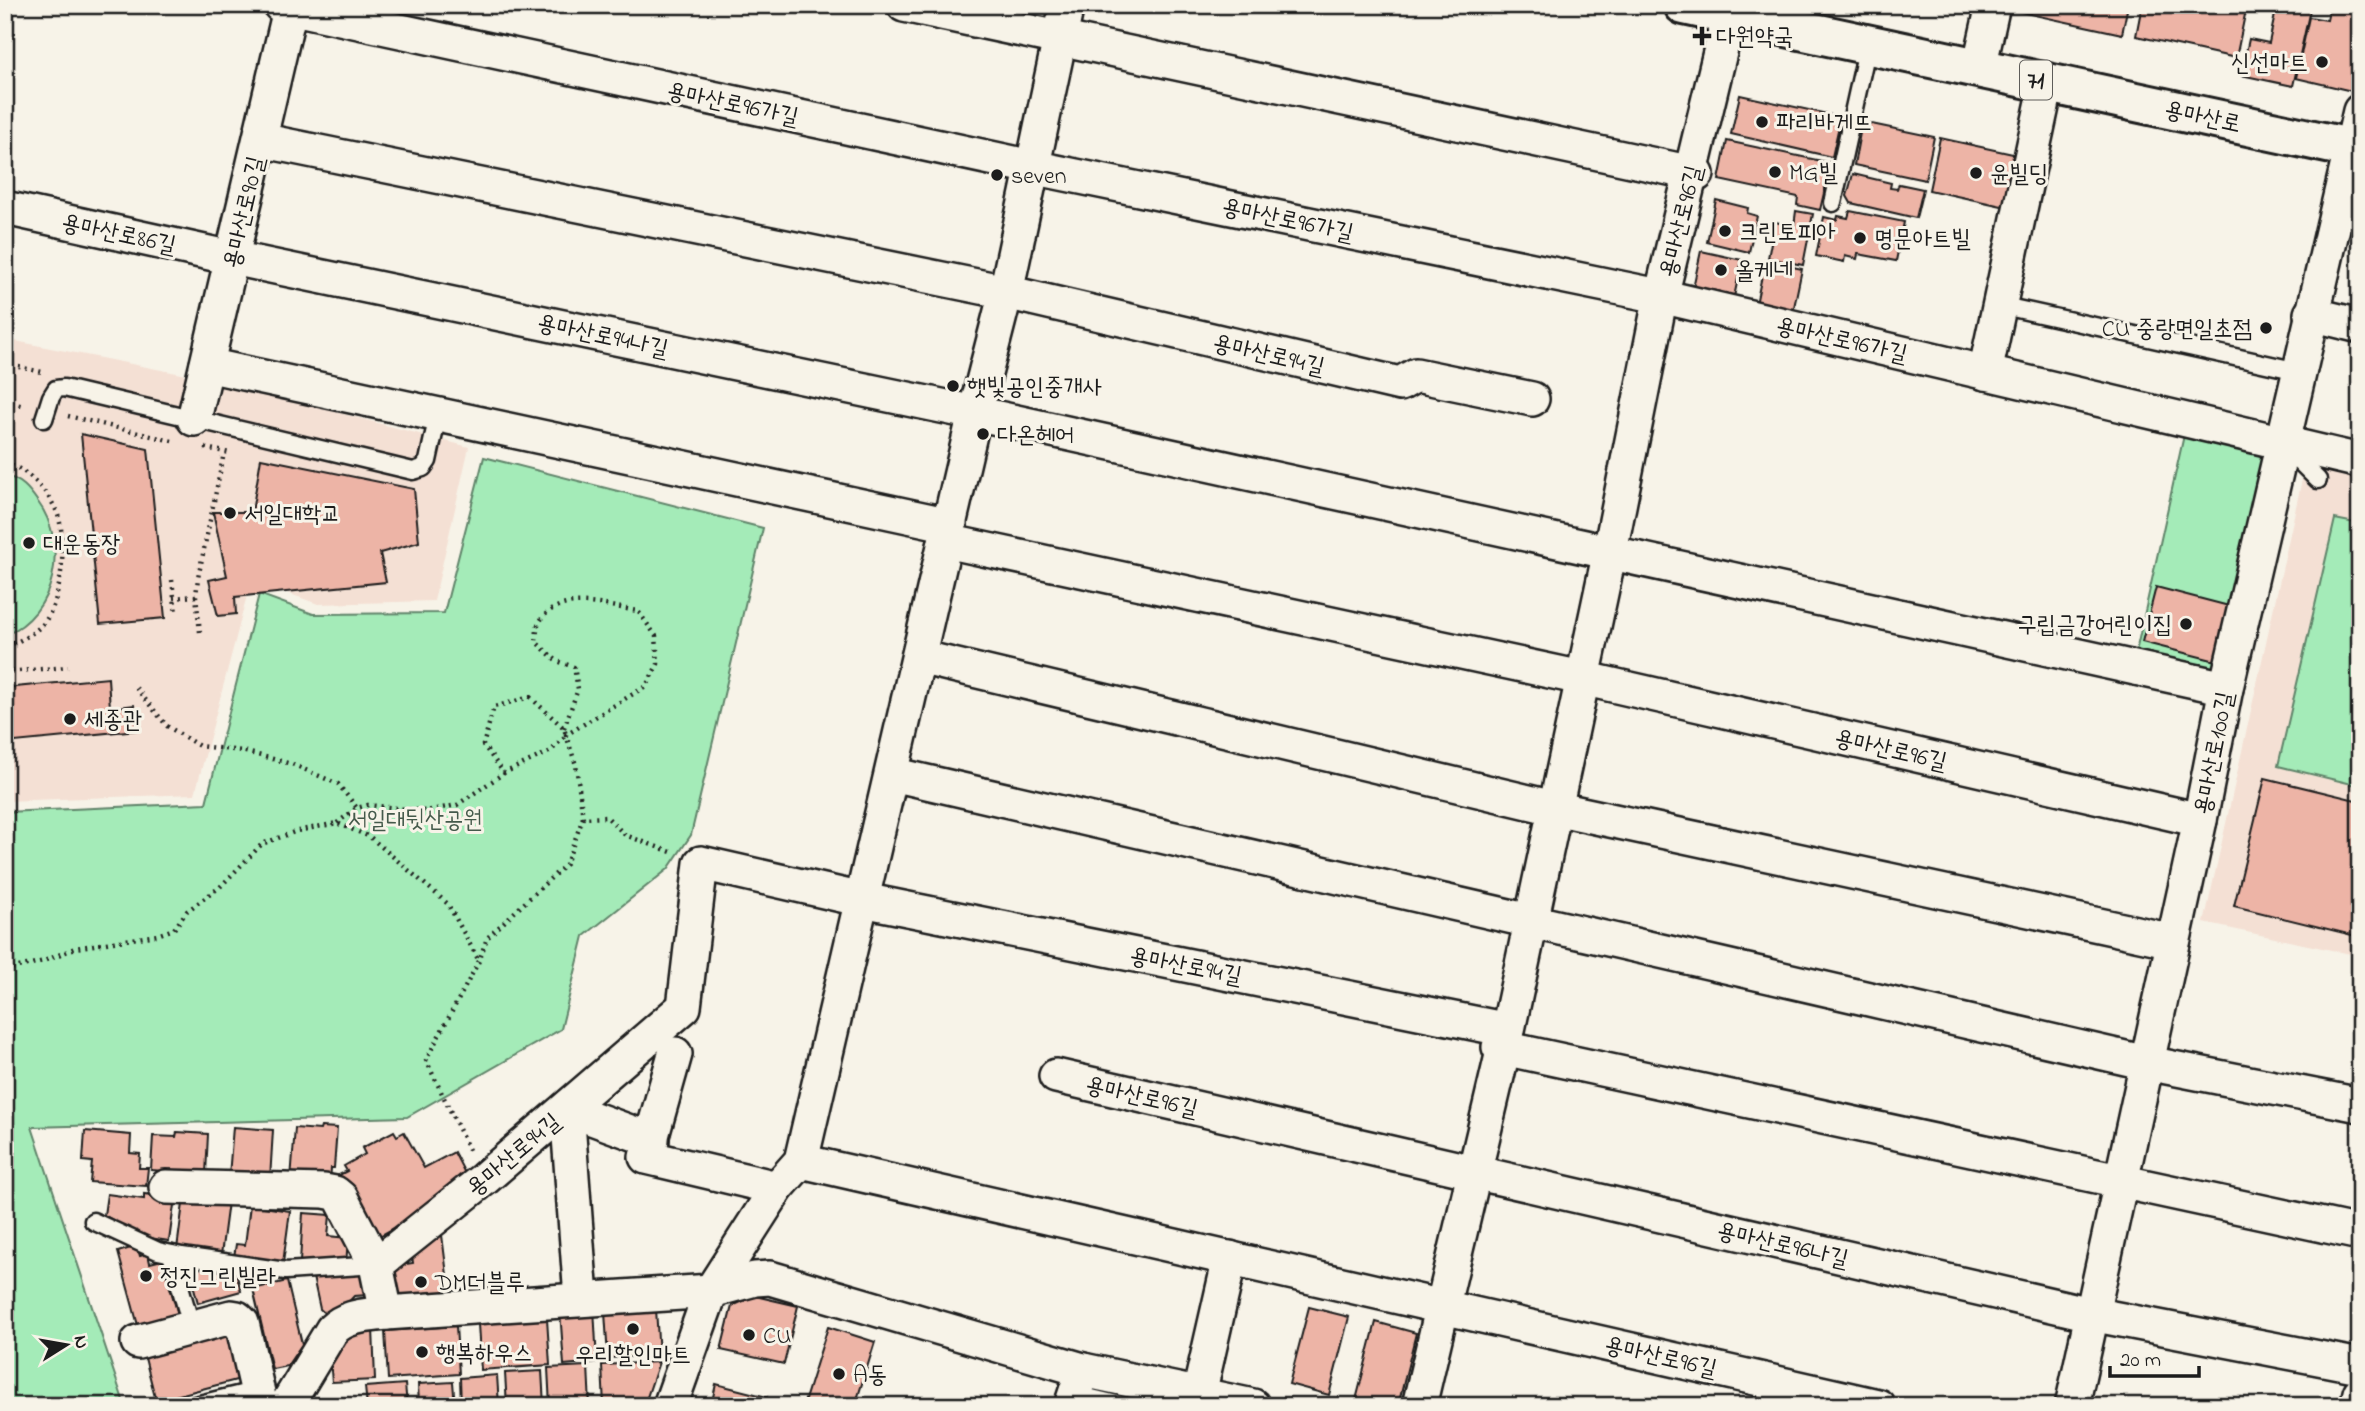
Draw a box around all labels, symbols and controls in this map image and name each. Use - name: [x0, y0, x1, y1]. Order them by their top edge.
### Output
- place label: 다원약국: [1716, 21, 1793, 56]
- marker: 다원약국: [1694, 28, 1710, 44]
- place label: 신선마트: [2231, 47, 2308, 82]
- marker: 신선마트: [2314, 54, 2330, 70]
- road number: 71: [2020, 60, 2052, 100]
- street label: 용마산로96가길: [663, 74, 801, 136]
- street label: 용마산로: [2161, 93, 2244, 144]
- place label: 파리바게뜨: [1776, 107, 1873, 142]
- marker: 파리바게뜨: [1754, 114, 1770, 130]
- street label: 용마산로90길: [216, 153, 275, 272]
- place label: MG빌: [1789, 157, 1839, 192]
- place label: 윤빌딩: [1990, 158, 2048, 193]
- place label: seven: [1011, 160, 1067, 195]
- street label: 용마산로96길: [1652, 162, 1713, 281]
- marker: MG빌: [1767, 164, 1783, 180]
- marker: 윤빌딩: [1968, 165, 1984, 181]
- marker: seven: [989, 167, 1005, 183]
- street label: 용마산로96가길: [1218, 190, 1356, 252]
- street label: 용마산로86길: [58, 206, 179, 265]
- place label: 크린토피아: [1739, 216, 1836, 251]
- marker: 크린토피아: [1717, 223, 1733, 239]
- place label: 명문아트빌: [1874, 223, 1971, 258]
- marker: 명문아트빌: [1852, 230, 1868, 246]
- place label: 올케네: [1735, 255, 1793, 290]
- marker: 올케네: [1713, 262, 1729, 278]
- street label: 용마산로94나길: [534, 307, 671, 368]
- street label: 용마산로96가길: [1772, 309, 1910, 374]
- place label: CU 중랑면일초점: [2102, 313, 2252, 348]
- marker: CU 중랑면일초점: [2258, 320, 2274, 336]
- street label: 용마산로94길: [1209, 327, 1328, 386]
- place label: 햇빛공인중개사: [967, 371, 1102, 406]
- marker: 햇빛공인중개사: [945, 378, 961, 394]
- place label: 다온헤어: [997, 419, 1074, 454]
- marker: 다온헤어: [975, 426, 991, 442]
- place label: 서일대학교: [244, 498, 341, 533]
- marker: 서일대학교: [222, 505, 238, 521]
- place label: 대운동장: [43, 528, 120, 563]
- marker: 대운동장: [21, 535, 37, 551]
- place label: 구립금강어린이집: [2018, 609, 2172, 644]
- marker: 구립금강어린이집: [2178, 616, 2194, 632]
- street label: 용마산로100길: [2186, 689, 2245, 818]
- place label: 세종관: [84, 704, 142, 739]
- marker: 세종관: [62, 711, 78, 727]
- street label: 용마산로96길: [1831, 722, 1950, 781]
- park label: 서일대뒷산공원: [347, 804, 483, 839]
- street label: 용마산로94길: [1126, 939, 1245, 995]
- street label: 용마산로96길: [1082, 1069, 1201, 1128]
- street label: 용마산로94길: [460, 1106, 569, 1206]
- street label: 용마산로96나길: [1713, 1214, 1851, 1279]
- place label: 정진그린빌라: [160, 1261, 276, 1296]
- place label: DM더블루: [434, 1267, 525, 1302]
- marker: 정진그린빌라: [138, 1268, 154, 1284]
- marker: DM더블루: [413, 1274, 429, 1290]
- north arrow: [32, 1310, 102, 1380]
- place label: CU: [763, 1320, 791, 1355]
- marker: 우리할인마트: [625, 1321, 641, 1337]
- marker: CU: [741, 1327, 757, 1343]
- street label: 용마산로96길: [1601, 1329, 1720, 1388]
- text: N: [66, 1333, 95, 1351]
- scale bar: [2110, 1334, 2199, 1378]
- place label: 행복하우스: [436, 1337, 533, 1372]
- place label: 우리할인마트: [575, 1339, 691, 1374]
- marker: 행복하우스: [414, 1344, 430, 1360]
- text: 20 m: [2120, 1346, 2161, 1376]
- place label: A동: [853, 1359, 887, 1394]
- marker: A동: [831, 1366, 847, 1382]

